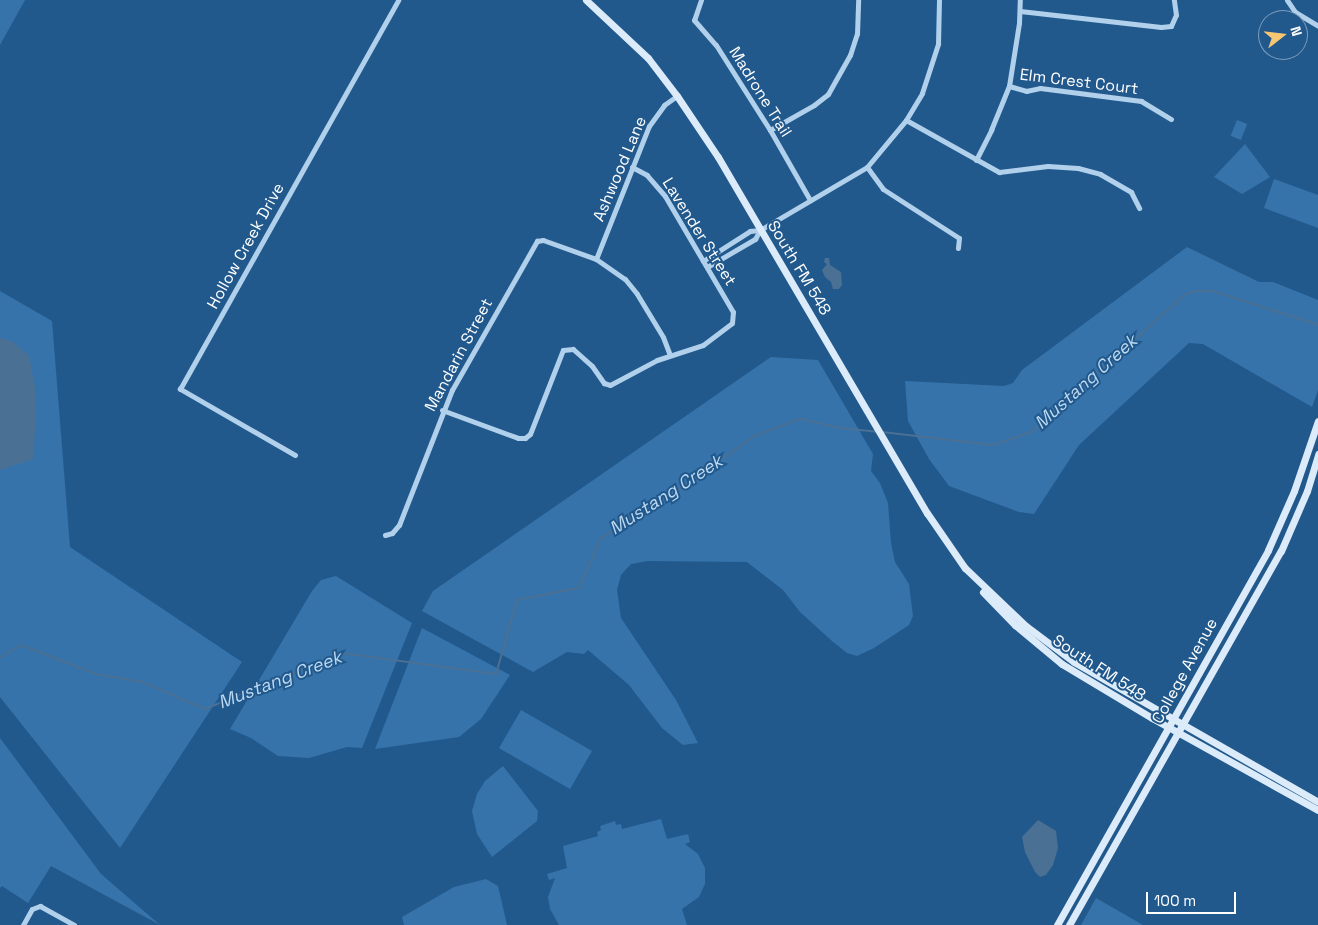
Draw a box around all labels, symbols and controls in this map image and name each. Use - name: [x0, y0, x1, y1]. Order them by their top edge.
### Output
- north arrow: [1258, 10, 1308, 60]
- text: N: [1287, 24, 1306, 38]
- street label: Madrone Trail: [725, 43, 795, 141]
- street label: Elm Crest Court: [1019, 65, 1139, 99]
- street label: Ashwood Lane: [589, 114, 651, 224]
- street label: Lavender Street: [658, 174, 740, 290]
- street label: Hollow Creek Drive: [203, 180, 289, 312]
- street label: South FM 548: [763, 217, 835, 319]
- street label: Mandarin Street: [421, 295, 497, 415]
- water label: Mustang Creek: [1030, 330, 1142, 434]
- water label: Mustang Creek: [605, 450, 727, 540]
- street label: College Avenue: [1148, 615, 1222, 727]
- street label: South FM 548: [1049, 631, 1149, 705]
- water label: Mustang Creek: [215, 647, 345, 713]
- scale bar: [1148, 882, 1238, 914]
- text: 100 m: [1154, 891, 1196, 910]

